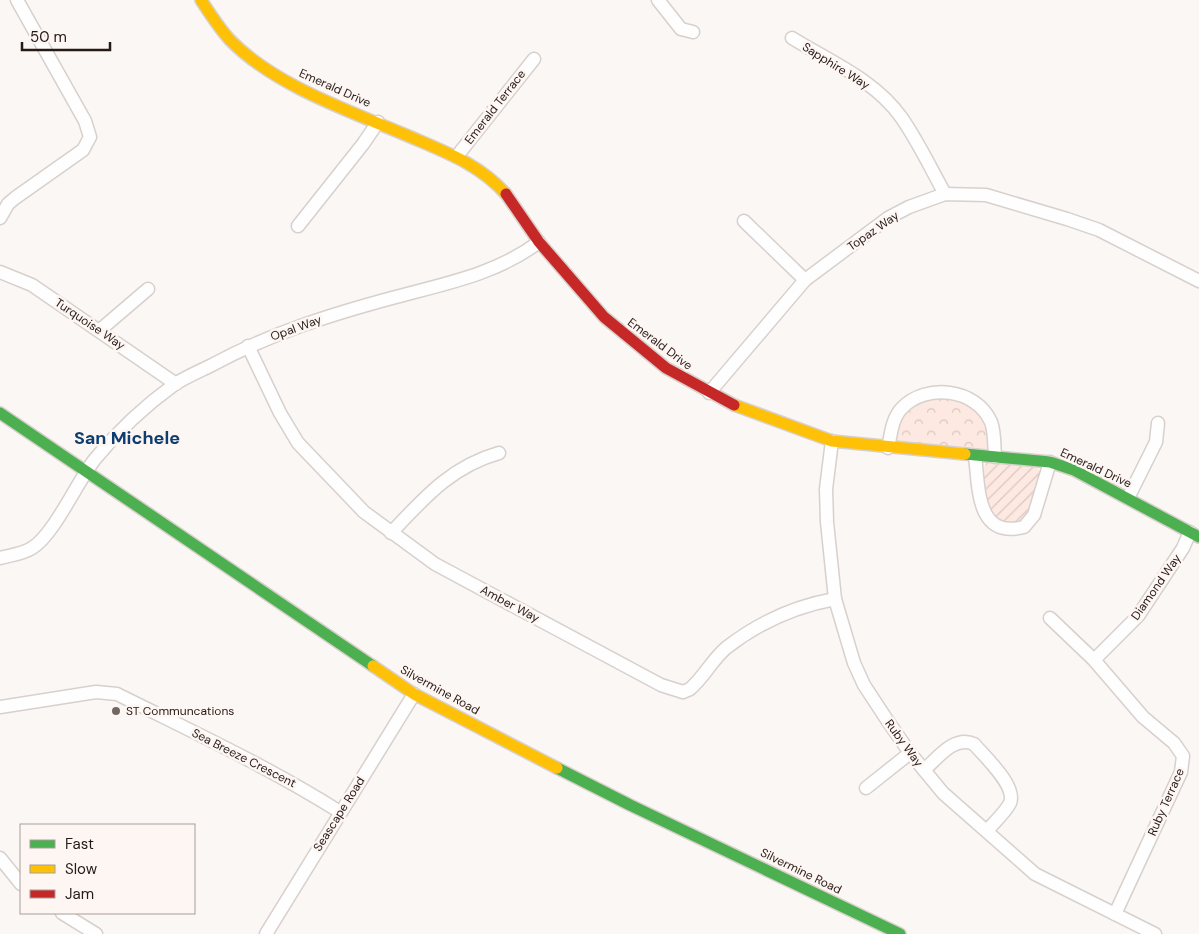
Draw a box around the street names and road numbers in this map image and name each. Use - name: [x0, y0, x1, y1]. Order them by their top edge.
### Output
- street label: Sapphire Way: [799, 39, 873, 93]
- street label: Emerald Drive: [297, 65, 374, 111]
- street label: Emerald Terrace: [461, 66, 529, 147]
- street label: Topaz Way: [844, 207, 902, 255]
- street label: Turquoise Way: [52, 295, 129, 354]
- street label: Opal Way: [268, 311, 324, 345]
- street label: Emerald Drive: [624, 314, 696, 374]
- street label: Emerald Drive: [1058, 444, 1134, 492]
- street label: Diamond Way: [1127, 551, 1185, 623]
- street label: Amber Way: [478, 582, 543, 626]
- street label: Silvermine Road: [398, 662, 482, 718]
- street label: Ruby Way: [881, 716, 927, 770]
- street label: Sea Breeze Crescent: [189, 725, 299, 791]
- street label: Ruby Terrace: [1144, 765, 1188, 838]
- street label: Seascape Road: [310, 774, 368, 854]
- street label: Silvermine Road: [758, 844, 844, 898]

